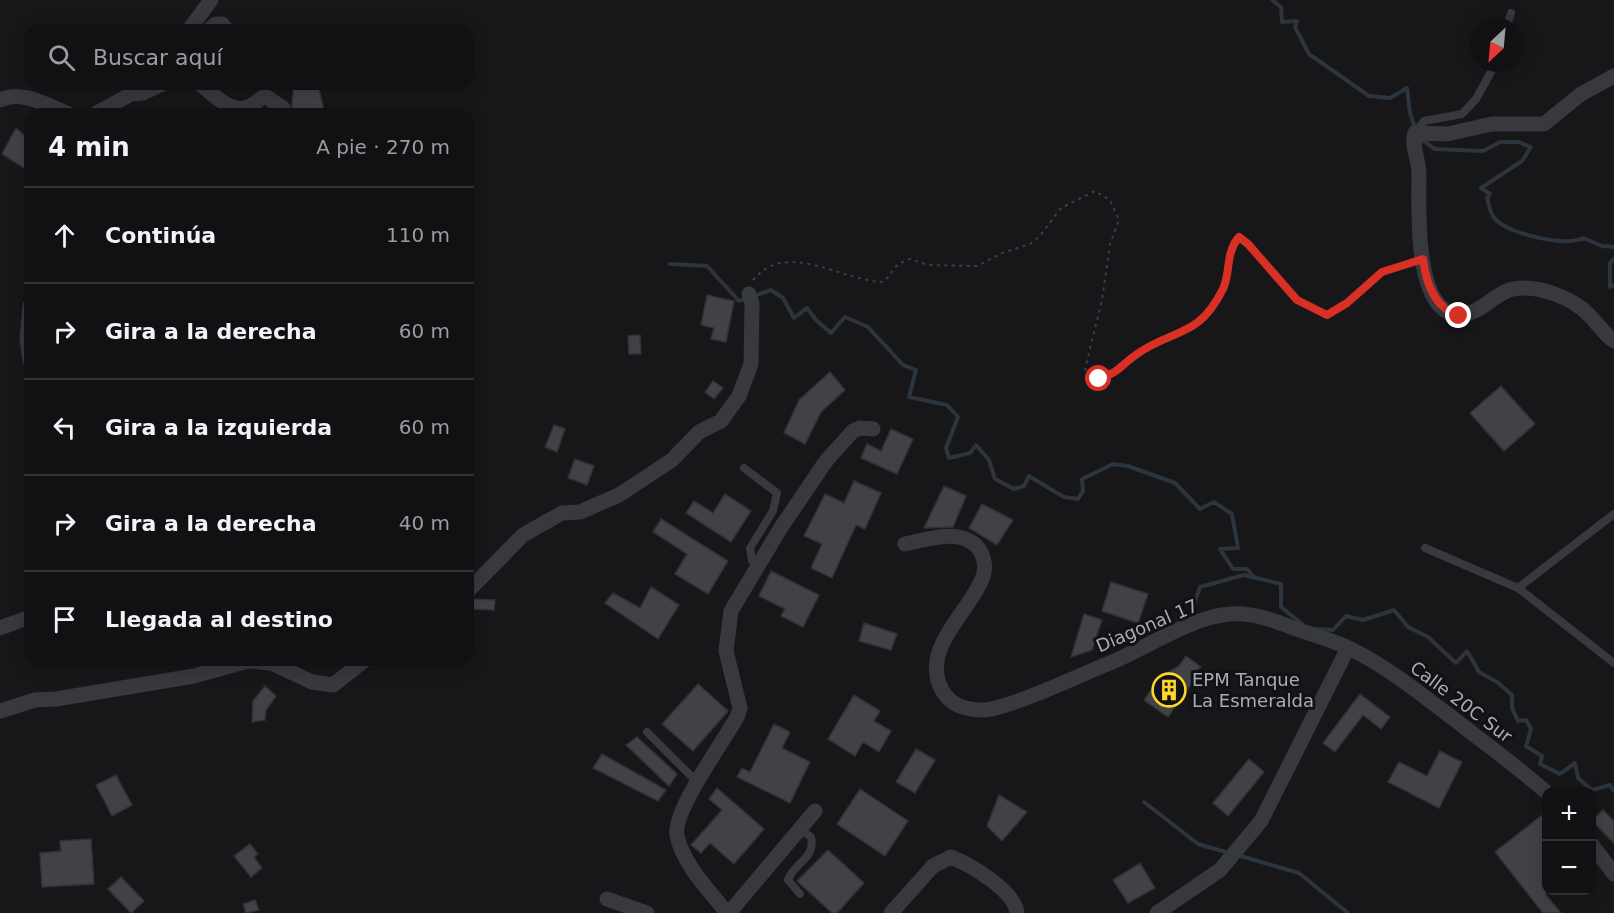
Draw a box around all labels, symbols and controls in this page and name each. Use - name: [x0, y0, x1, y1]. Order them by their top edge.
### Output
- north arrow: [1470, 18, 1524, 72]
- search box: [24, 24, 474, 90]
- icon: search: [45, 41, 78, 74]
- text: Buscar aquí: [93, 45, 223, 70]
- text: 4 min: [48, 132, 130, 162]
- text: A pie · 270 m: [316, 135, 450, 159]
- icon: ahead: [48, 219, 81, 252]
- text: Continúa: [105, 223, 216, 248]
- text: 110 m: [386, 223, 450, 247]
- route end: [1445, 302, 1471, 328]
- icon: right: [48, 315, 81, 348]
- text: Gira a la derecha: [105, 319, 317, 344]
- text: 60 m: [399, 319, 450, 343]
- route start: [1085, 365, 1111, 391]
- icon: left: [48, 411, 81, 444]
- text: Gira a la izquierda: [105, 415, 332, 440]
- text: 60 m: [399, 415, 450, 439]
- icon: right: [48, 507, 81, 540]
- text: Gira a la derecha: [105, 511, 317, 536]
- text: 40 m: [399, 511, 450, 535]
- street label: Diagonal 17: [1093, 595, 1201, 656]
- icon: arrive: [48, 603, 81, 636]
- text: Llegada al destino: [105, 607, 333, 632]
- street label: Calle 20C Sur: [1406, 657, 1517, 747]
- place label: EPM Tanque La Esmeralda: [1192, 669, 1314, 711]
- building icon: EPM Tanque La Esmeralda: [1151, 672, 1187, 708]
- map controls: [1542, 787, 1596, 895]
- button: +: [1542, 787, 1596, 841]
- button: −: [1542, 841, 1596, 895]

